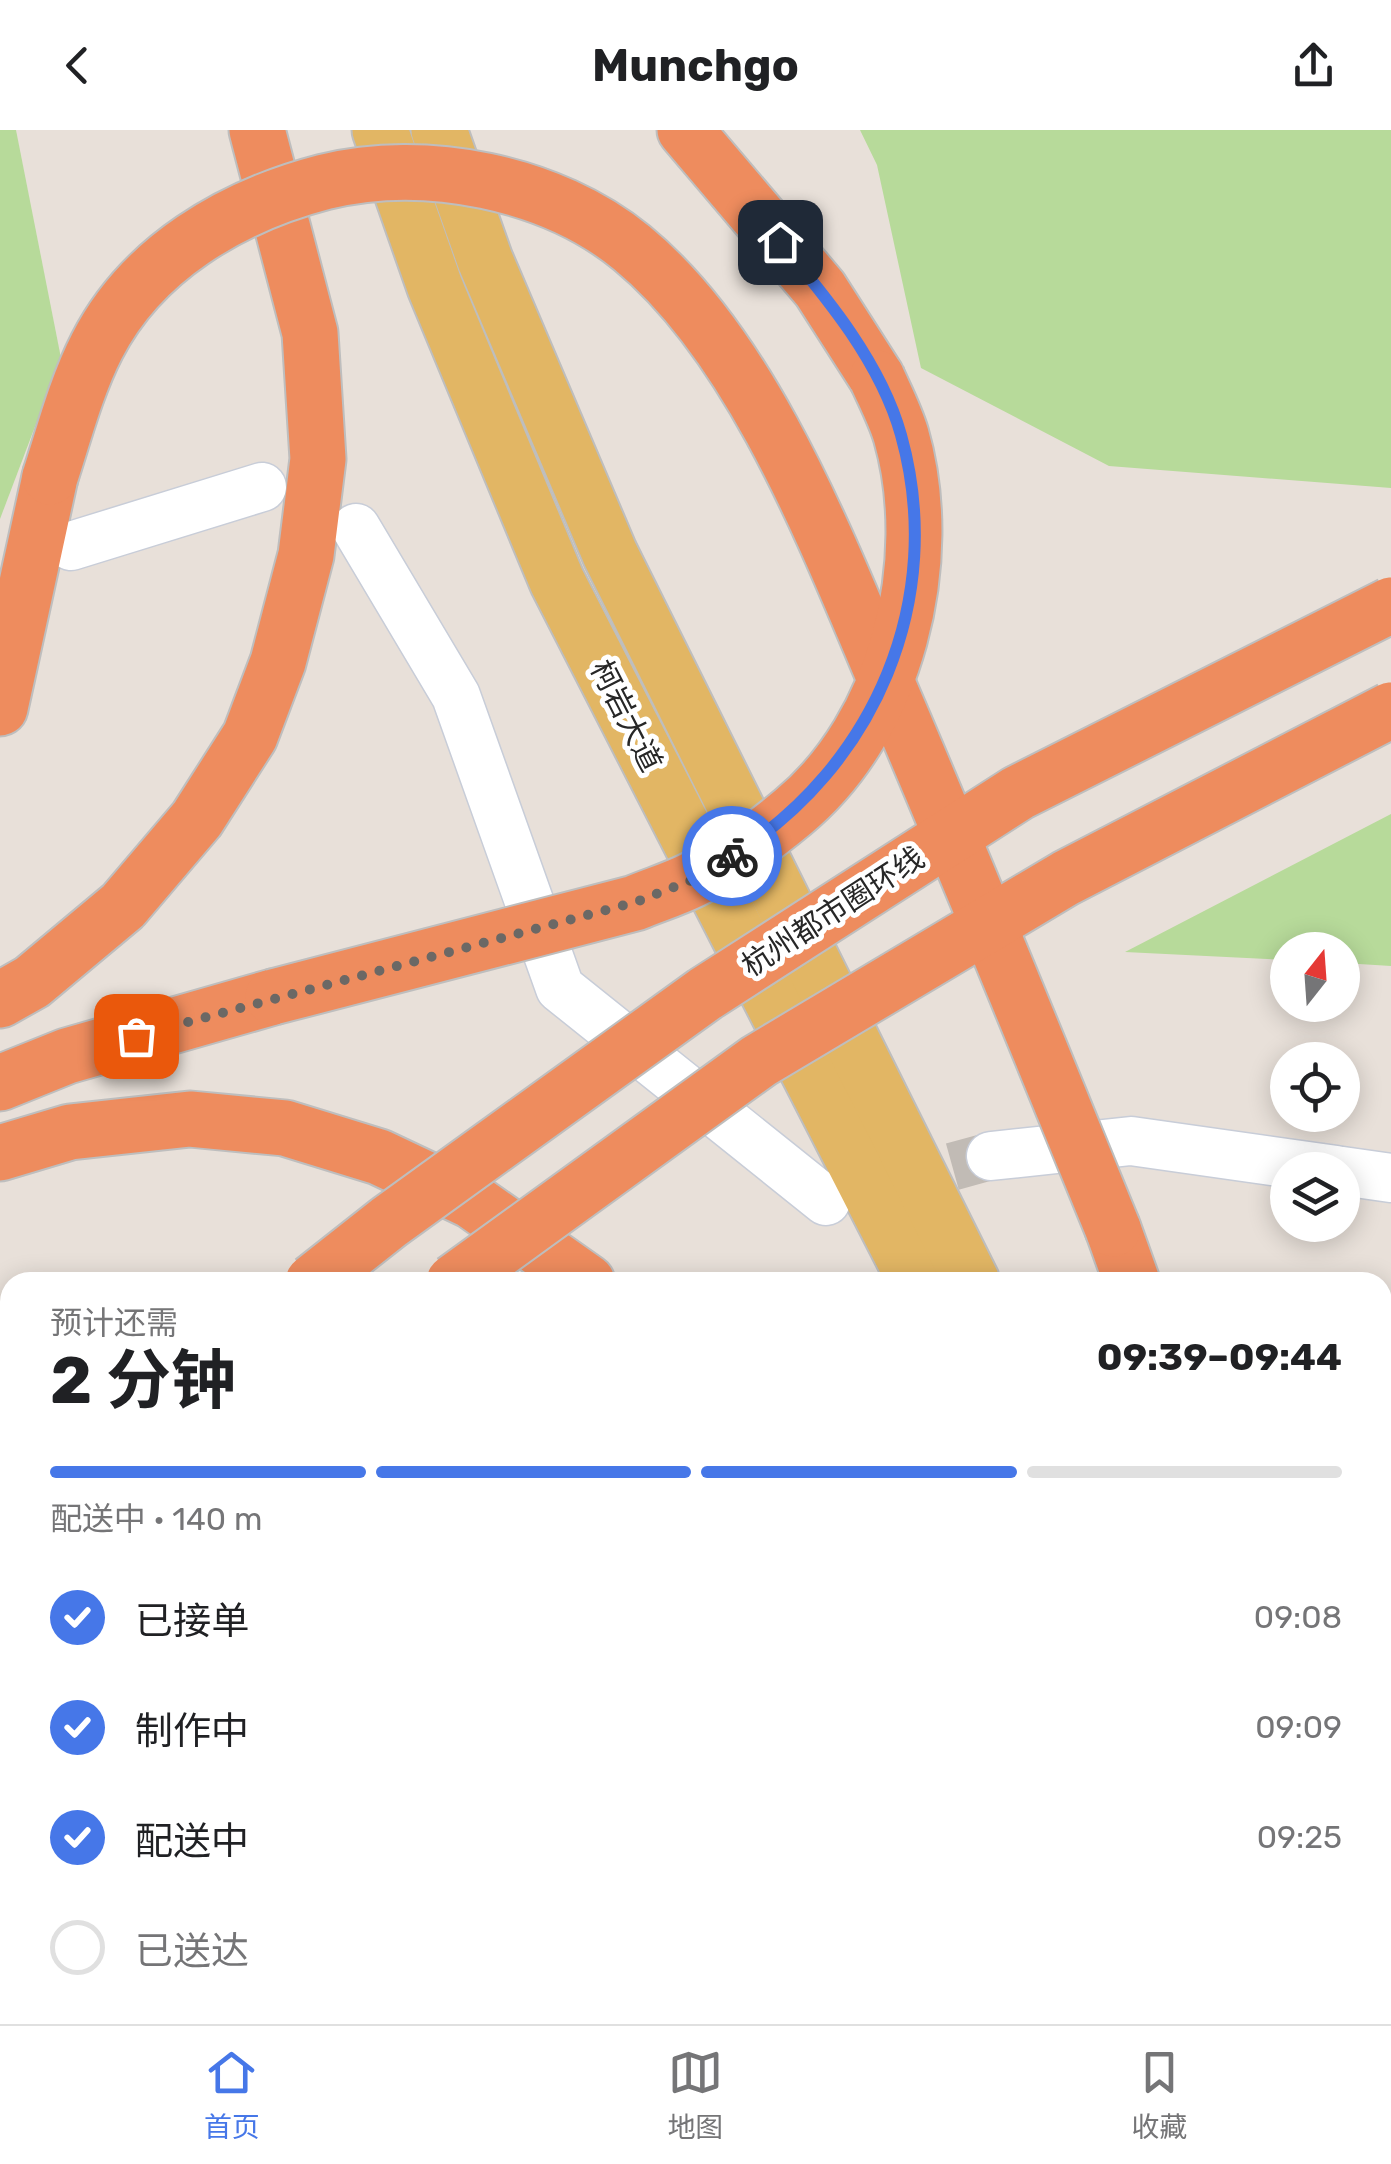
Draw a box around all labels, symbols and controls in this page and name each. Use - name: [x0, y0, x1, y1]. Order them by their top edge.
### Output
- icon: back: [50, 38, 105, 93]
- icon: share: [1286, 38, 1341, 93]
- text: Munchgo: [592, 39, 799, 92]
- pin: [738, 200, 823, 285]
- icon: home: [753, 215, 808, 270]
- street label: 柯岩大道: [583, 654, 669, 778]
- courier: [682, 806, 782, 906]
- icon: bike: [705, 829, 760, 884]
- street label: 杭州都市圈环线: [735, 840, 931, 984]
- north arrow: [1270, 932, 1360, 1022]
- map controls: [1270, 932, 1360, 1242]
- pin: [94, 994, 179, 1079]
- icon: bag: [109, 1009, 164, 1064]
- button: locate: [1270, 1042, 1360, 1132]
- button: layers: [1270, 1152, 1360, 1242]
- text: 预计还需: [50, 1304, 178, 1342]
- text: 09:39–09:44: [1097, 1334, 1342, 1380]
- text: 2 分钟: [50, 1342, 236, 1419]
- text: 配送中 · 140 m: [50, 1500, 262, 1538]
- icon: check: [50, 1590, 105, 1645]
- text: 已接单: [135, 1598, 249, 1644]
- text: 09:08: [1254, 1598, 1342, 1636]
- icon: check: [50, 1700, 105, 1755]
- text: 制作中: [135, 1708, 249, 1754]
- text: 09:09: [1255, 1708, 1342, 1746]
- icon: check: [50, 1810, 105, 1865]
- text: 配送中: [135, 1818, 249, 1864]
- text: 09:25: [1257, 1818, 1342, 1856]
- text: 已送达: [135, 1928, 249, 1974]
- tab: 首页: [204, 2045, 260, 2145]
- tab: 地图: [667, 2045, 723, 2145]
- tab: 收藏: [1131, 2045, 1187, 2145]

